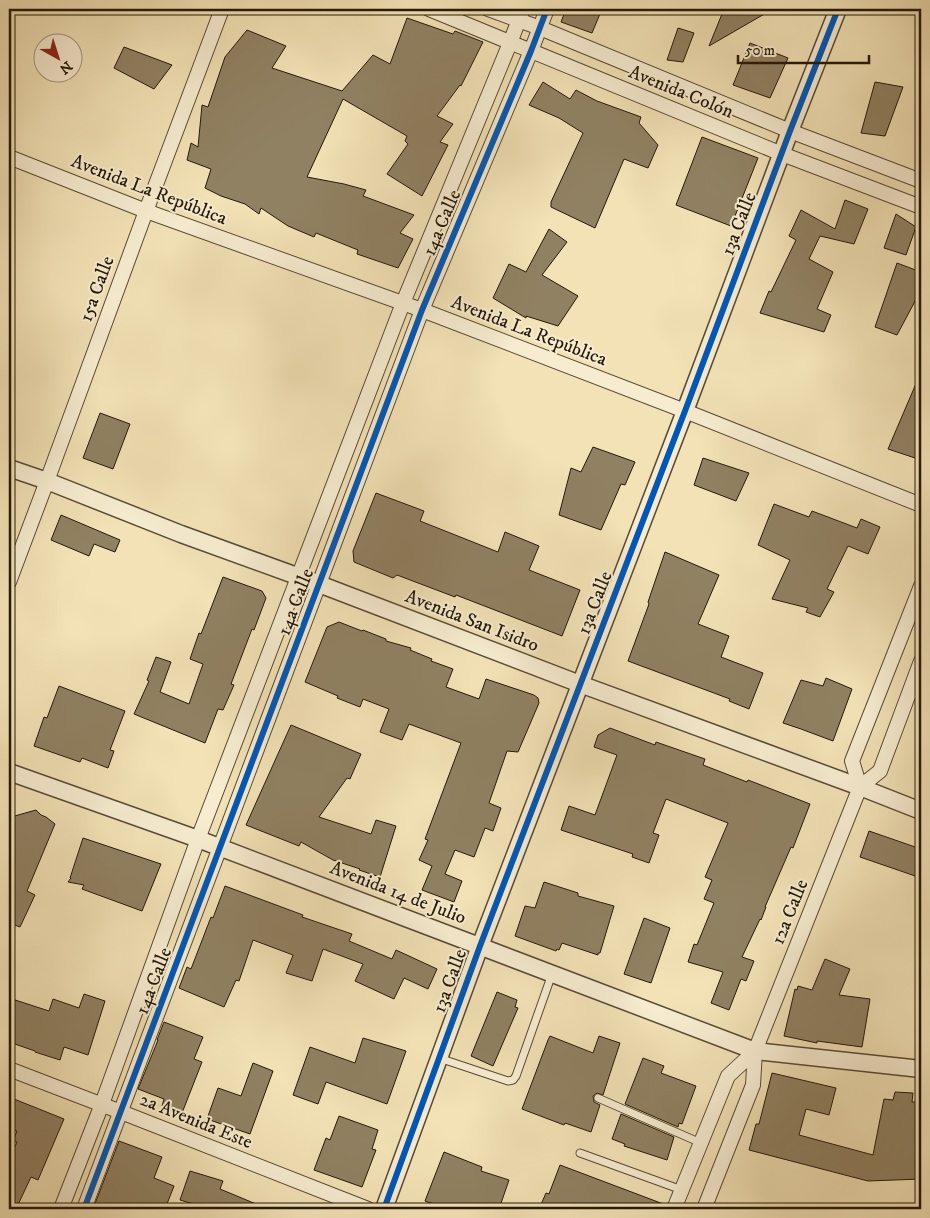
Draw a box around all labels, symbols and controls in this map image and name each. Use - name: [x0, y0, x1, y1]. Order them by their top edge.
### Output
- north arrow: [32, 32, 82, 82]
- scale bar: [738, 32, 869, 64]
- text: 50 m: [745, 41, 775, 60]
- text: N: [55, 57, 76, 78]
- street label: Avenida Colón: [625, 61, 737, 123]
- street label: Avenida La República: [68, 150, 230, 230]
- street label: 14a Calle: [418, 186, 466, 260]
- street label: 13a Calle: [716, 189, 762, 259]
- street label: 15a Calle: [75, 253, 120, 325]
- street label: Avenida La República: [448, 291, 610, 371]
- street label: 14a Calle: [273, 565, 319, 639]
- street label: 13a Calle: [572, 568, 618, 638]
- street label: Avenida San Isidro: [402, 585, 542, 657]
- street label: Avenida 14 de Julio: [327, 856, 469, 930]
- street label: 12a Calle: [767, 876, 814, 948]
- street label: 14a Calle: [131, 944, 177, 1018]
- street label: 13a Calle: [428, 946, 472, 1016]
- street label: 2a Avenida Este: [136, 1088, 256, 1154]

